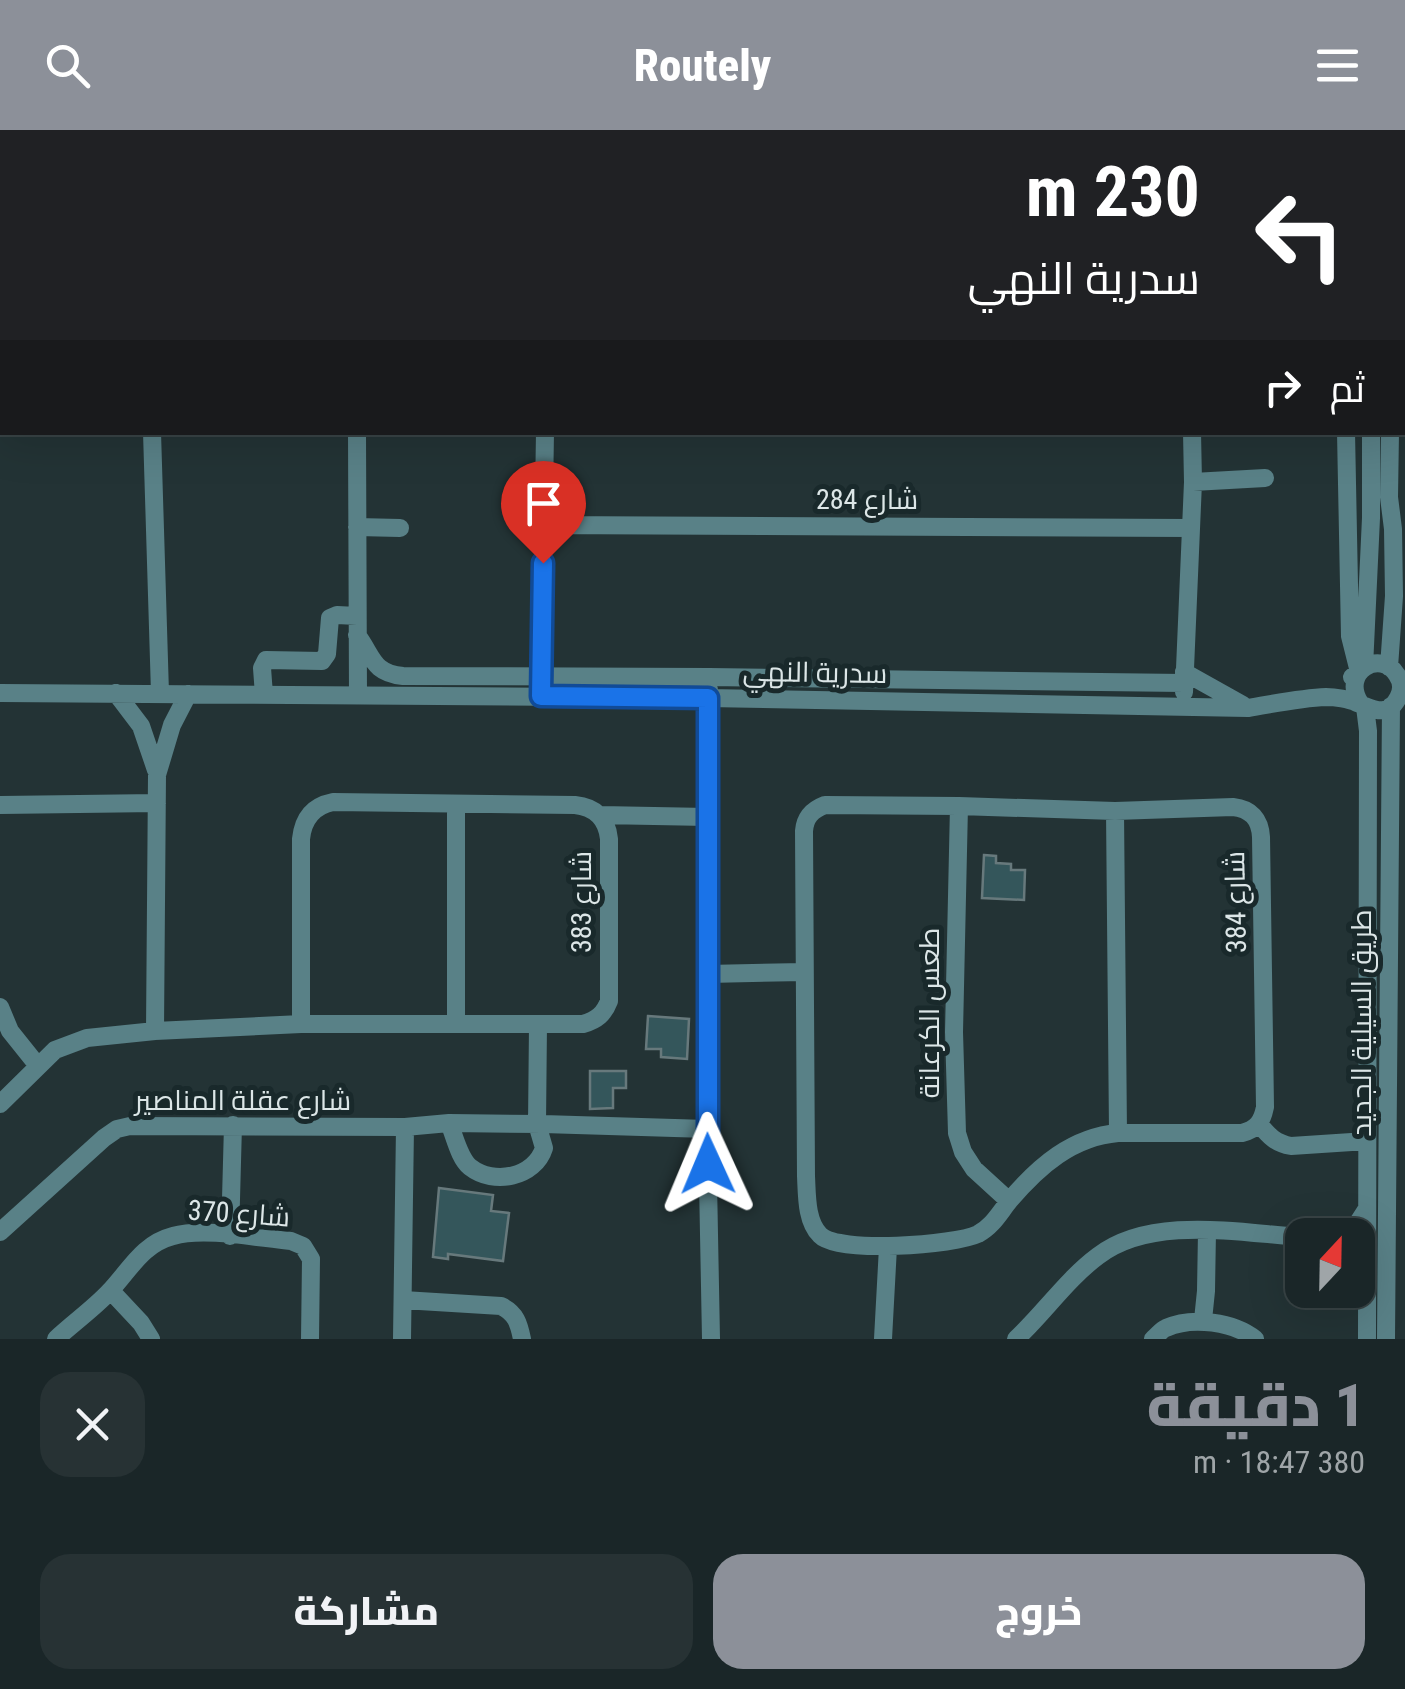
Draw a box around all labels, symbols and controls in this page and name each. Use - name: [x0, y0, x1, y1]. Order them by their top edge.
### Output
- icon: search: [40, 38, 95, 93]
- icon: menu: [1310, 38, 1365, 93]
- text: Routely: [634, 39, 771, 92]
- text: 230 m: [1026, 151, 1200, 233]
- icon: left: [1235, 170, 1365, 300]
- text: سدرية النهي: [968, 252, 1200, 305]
- icon: right: [1255, 360, 1310, 415]
- text: ثم: [1330, 367, 1365, 411]
- pin: [501, 461, 586, 564]
- icon: arrive: [516, 476, 571, 531]
- street label: شارع 284: [816, 483, 918, 518]
- street label: سدرية النهي: [742, 655, 888, 695]
- street label: شارع 383: [565, 851, 600, 953]
- street label: شارع 384: [1218, 851, 1255, 953]
- street label: طريق السيلية الجديد: [1345, 910, 1378, 1136]
- street label: طعس الكرعانة: [913, 928, 946, 1098]
- street label: شارع عقلة المناصير: [133, 1084, 351, 1119]
- position arrow: [656, 1112, 760, 1216]
- street label: شارع 370: [187, 1193, 291, 1236]
- north arrow: [1285, 1218, 1375, 1308]
- map controls: [1285, 1218, 1375, 1308]
- text: 1 دقيقة: [1146, 1370, 1365, 1441]
- button: close: [40, 1372, 145, 1477]
- text: 380 m · 18:47: [1193, 1443, 1365, 1481]
- button: مشاركة: [40, 1554, 693, 1669]
- button: خروج: [713, 1554, 1365, 1669]

